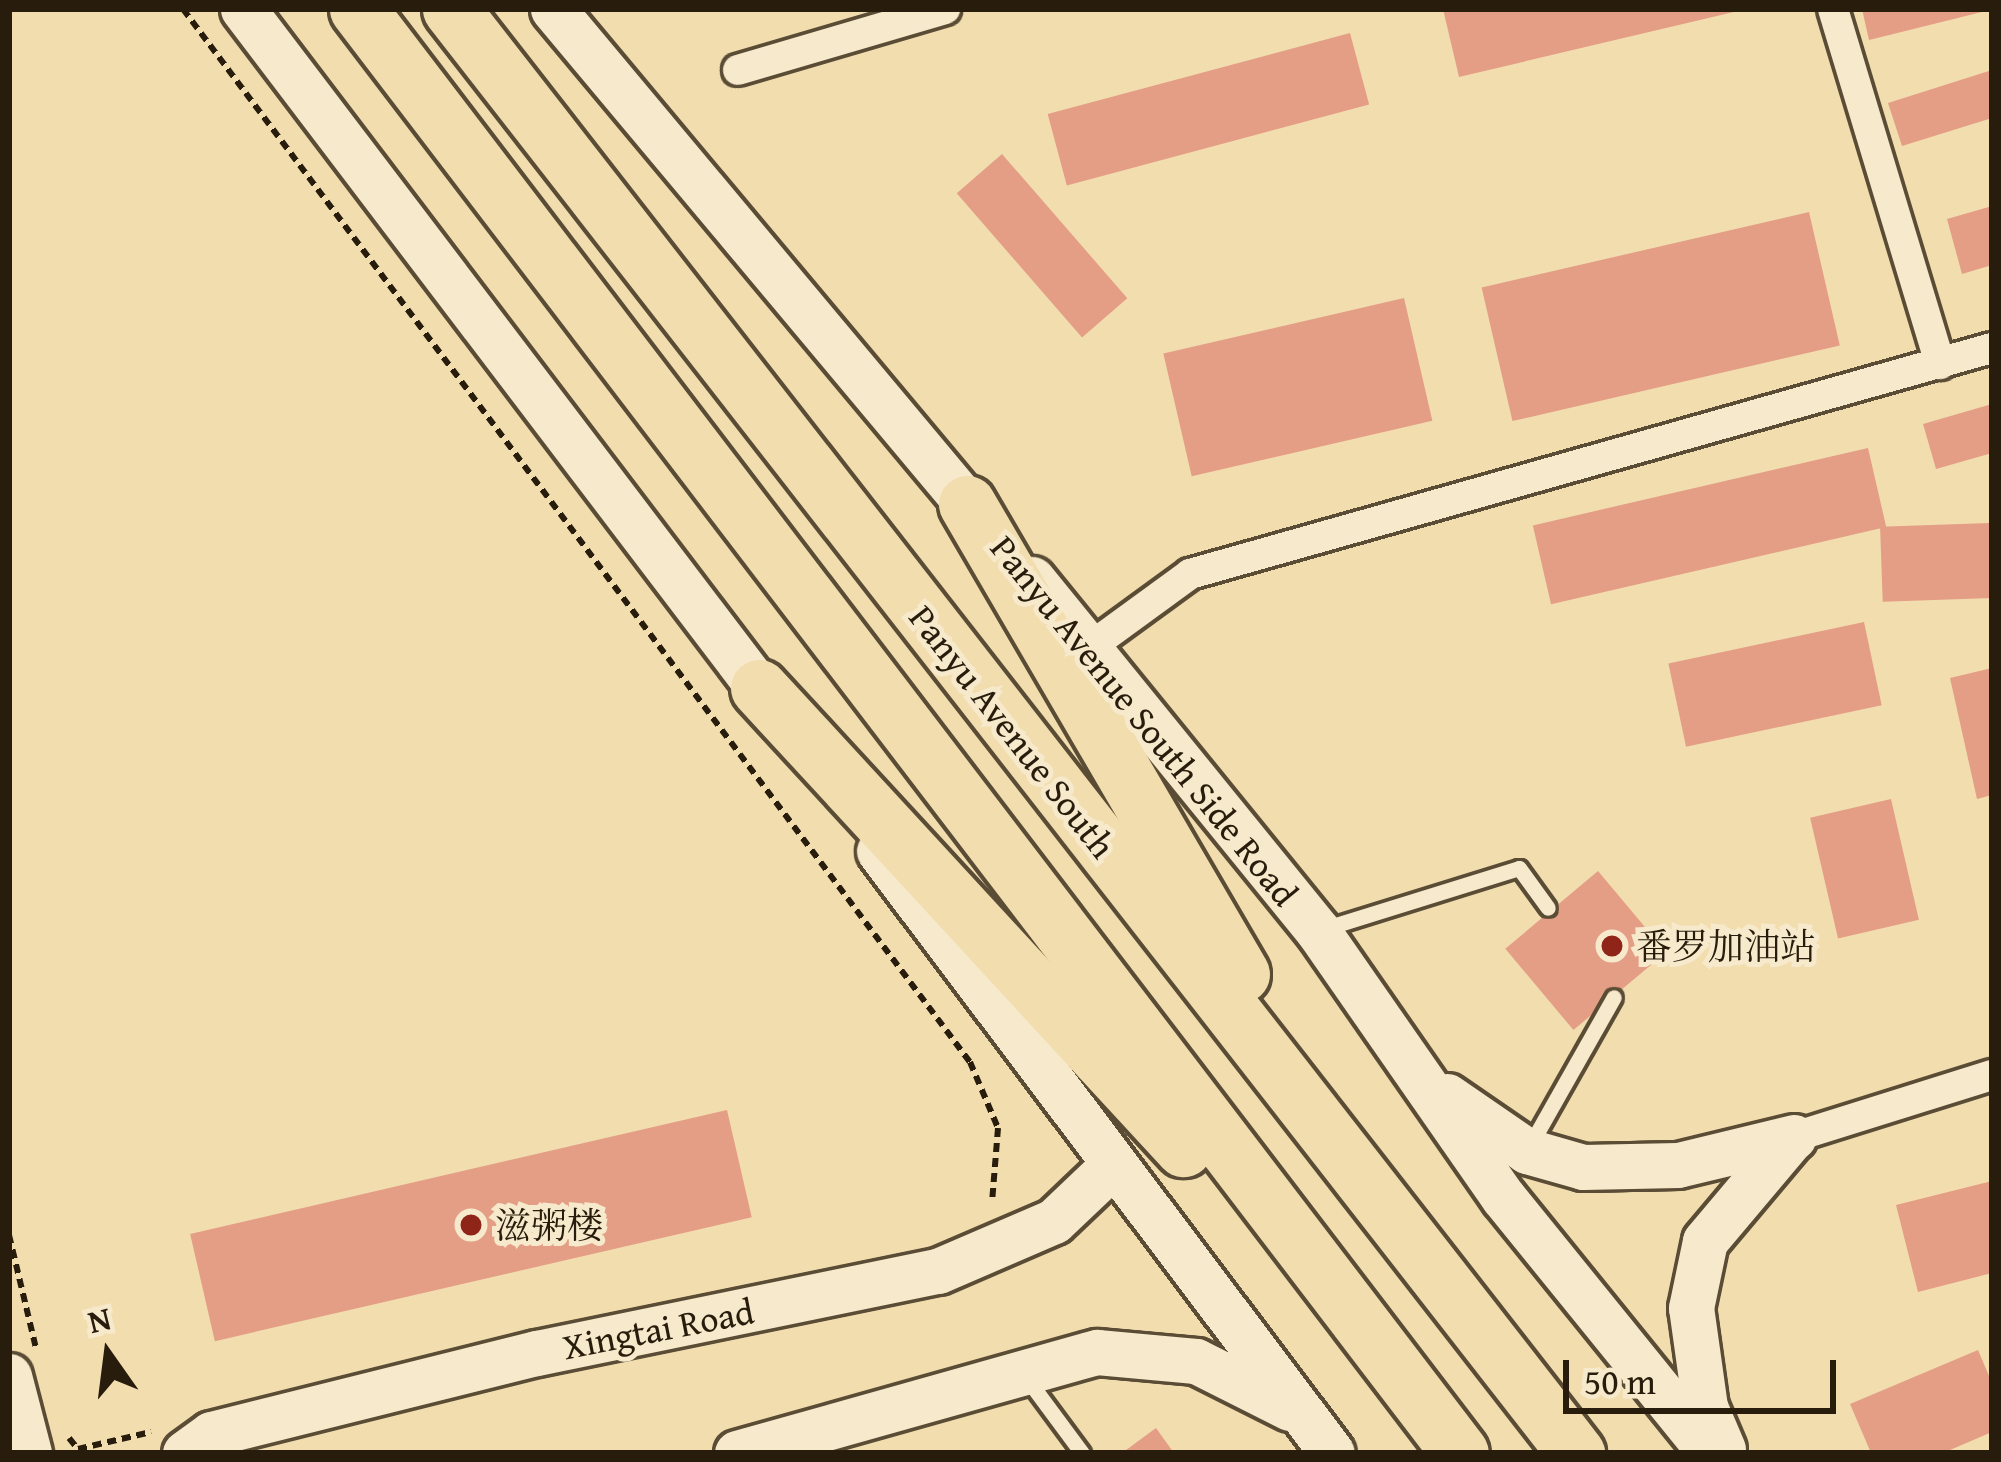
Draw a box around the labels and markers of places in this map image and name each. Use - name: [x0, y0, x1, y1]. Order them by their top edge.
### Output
- place label: 番罗加油站: [1636, 924, 1816, 968]
- marker: 番罗加油站: [1599, 933, 1625, 959]
- place label: 滋粥楼: [495, 1203, 603, 1247]
- marker: 滋粥楼: [458, 1212, 484, 1238]

